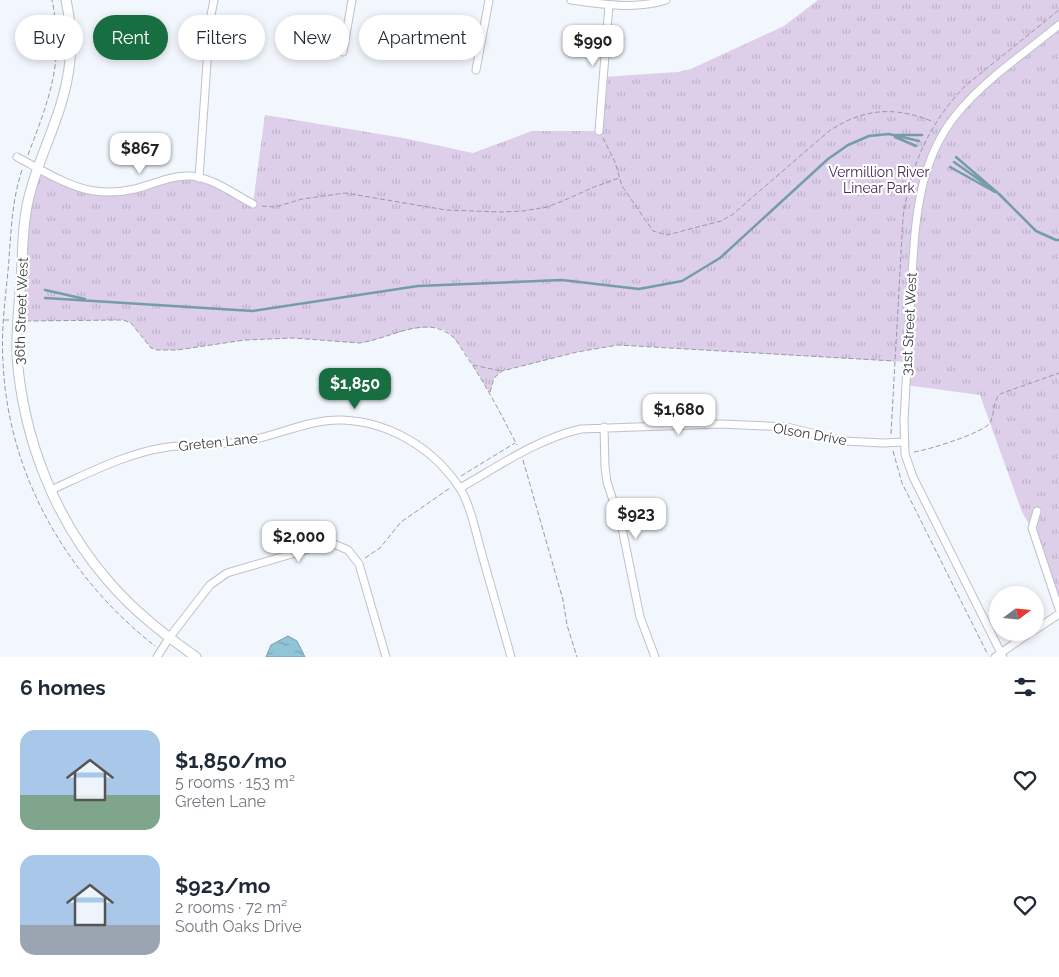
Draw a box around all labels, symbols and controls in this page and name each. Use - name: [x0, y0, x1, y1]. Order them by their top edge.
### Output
- chip: Buy: [15, 15, 83, 60]
- chip: Rent: [93, 15, 168, 60]
- chip: Filters: [178, 15, 265, 60]
- chip: New: [275, 15, 349, 60]
- chip: Apartment: [359, 15, 484, 60]
- pin: $990: [563, 24, 623, 67]
- text: $990: [574, 31, 612, 50]
- pin: $867: [110, 132, 170, 175]
- text: $867: [121, 139, 159, 158]
- park label: Vermillion River Linear Park: [829, 164, 929, 196]
- street label: 36th Street West: [11, 257, 31, 365]
- street label: 31st Street West: [898, 271, 920, 376]
- pin: $1,850: [314, 368, 396, 410]
- text: $1,850: [330, 374, 380, 393]
- pin: $1,680: [638, 394, 720, 436]
- text: $1,680: [654, 400, 704, 419]
- street label: Olson Drive: [772, 420, 848, 448]
- street label: Greten Lane: [178, 430, 258, 454]
- pin: $923: [606, 498, 666, 540]
- text: $923: [617, 504, 655, 523]
- pin: $2,000: [258, 520, 340, 563]
- text: $2,000: [273, 527, 325, 546]
- north arrow: [989, 586, 1044, 641]
- map controls: [989, 586, 1044, 641]
- icon: filters: [1011, 673, 1039, 701]
- text: 6 homes: [20, 675, 106, 700]
- text: $1,850/mo: [175, 748, 287, 773]
- icon: home: [60, 750, 120, 810]
- icon: heart: [1011, 766, 1039, 794]
- text: 5 rooms · 153 m²: [175, 773, 295, 792]
- text: Greten Lane: [175, 792, 266, 811]
- text: $923/mo: [175, 873, 271, 898]
- icon: home: [60, 875, 120, 935]
- icon: heart: [1011, 891, 1039, 919]
- text: 2 rooms · 72 m²: [175, 898, 287, 917]
- text: South Oaks Drive: [175, 917, 302, 936]

